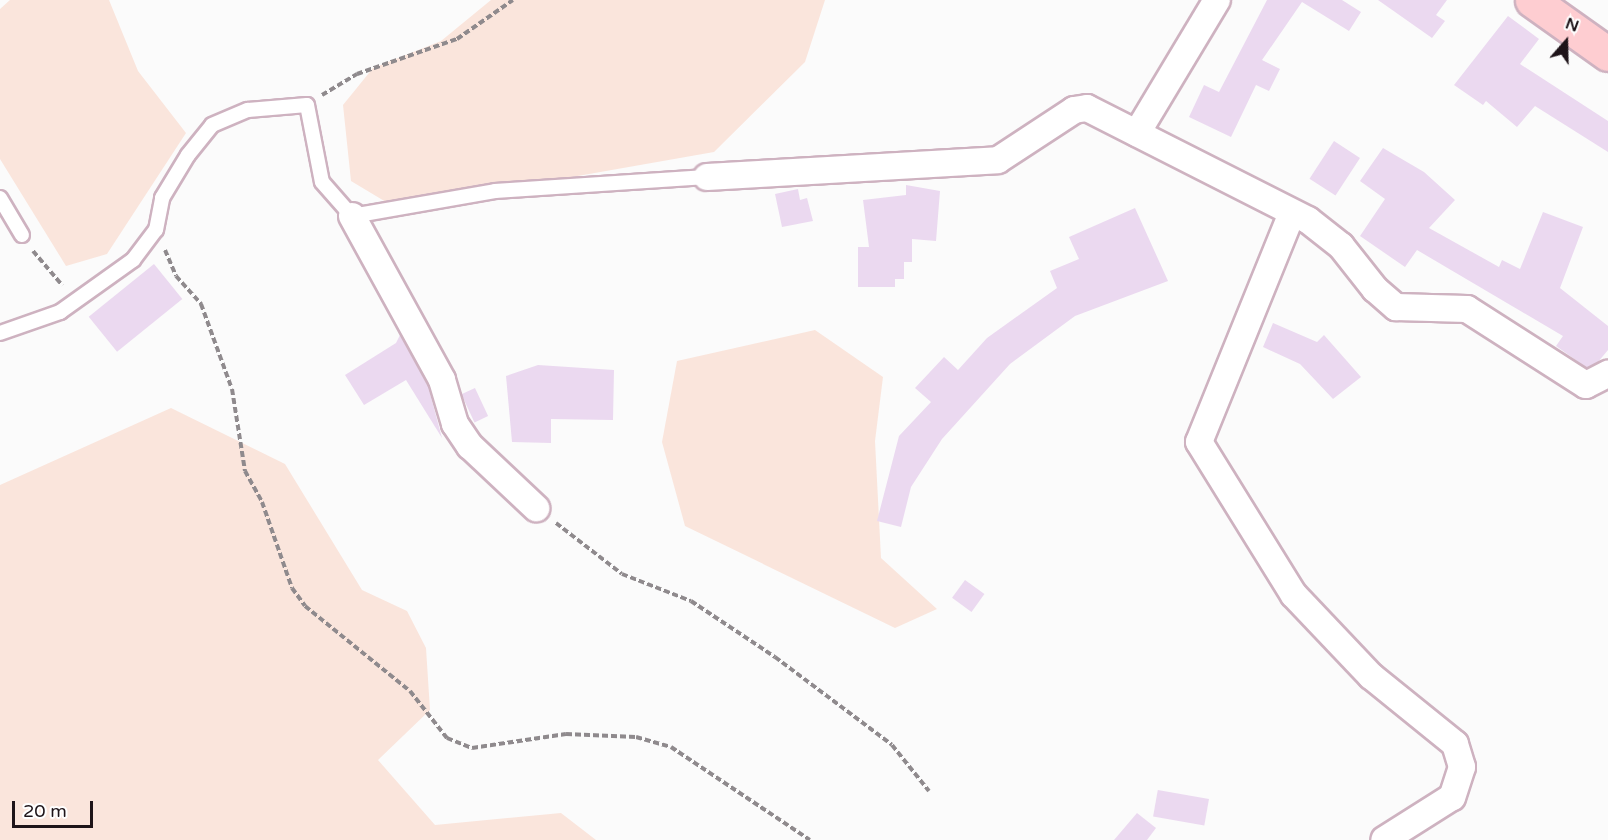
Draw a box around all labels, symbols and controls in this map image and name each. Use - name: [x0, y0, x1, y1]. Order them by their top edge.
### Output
- north arrow: [1536, 12, 1596, 72]
- text: N: [1563, 13, 1582, 37]
- scale bar: [15, 789, 96, 827]
- text: 20 m: [23, 800, 67, 822]

